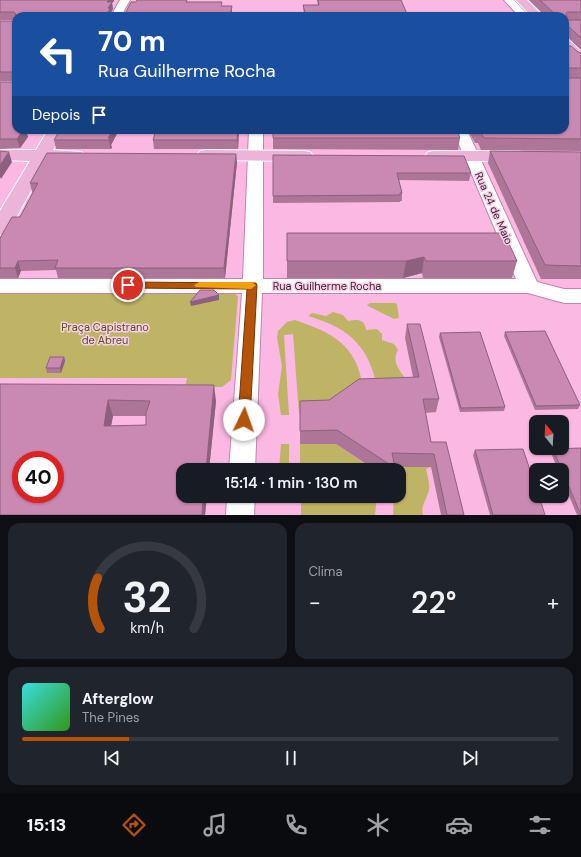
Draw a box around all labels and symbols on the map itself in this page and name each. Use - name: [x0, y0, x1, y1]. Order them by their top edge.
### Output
- street label: Rua 24 de Maio: [472, 170, 516, 246]
- pin: [111, 268, 145, 302]
- street label: Rua Guilherme Rocha: [273, 279, 381, 293]
- park label: Praça Capistrano de Abreu: [61, 320, 149, 347]
- position arrow: [223, 399, 265, 441]
- north arrow: [529, 415, 569, 455]
- speed limit sign: 40: [12, 451, 64, 503]

